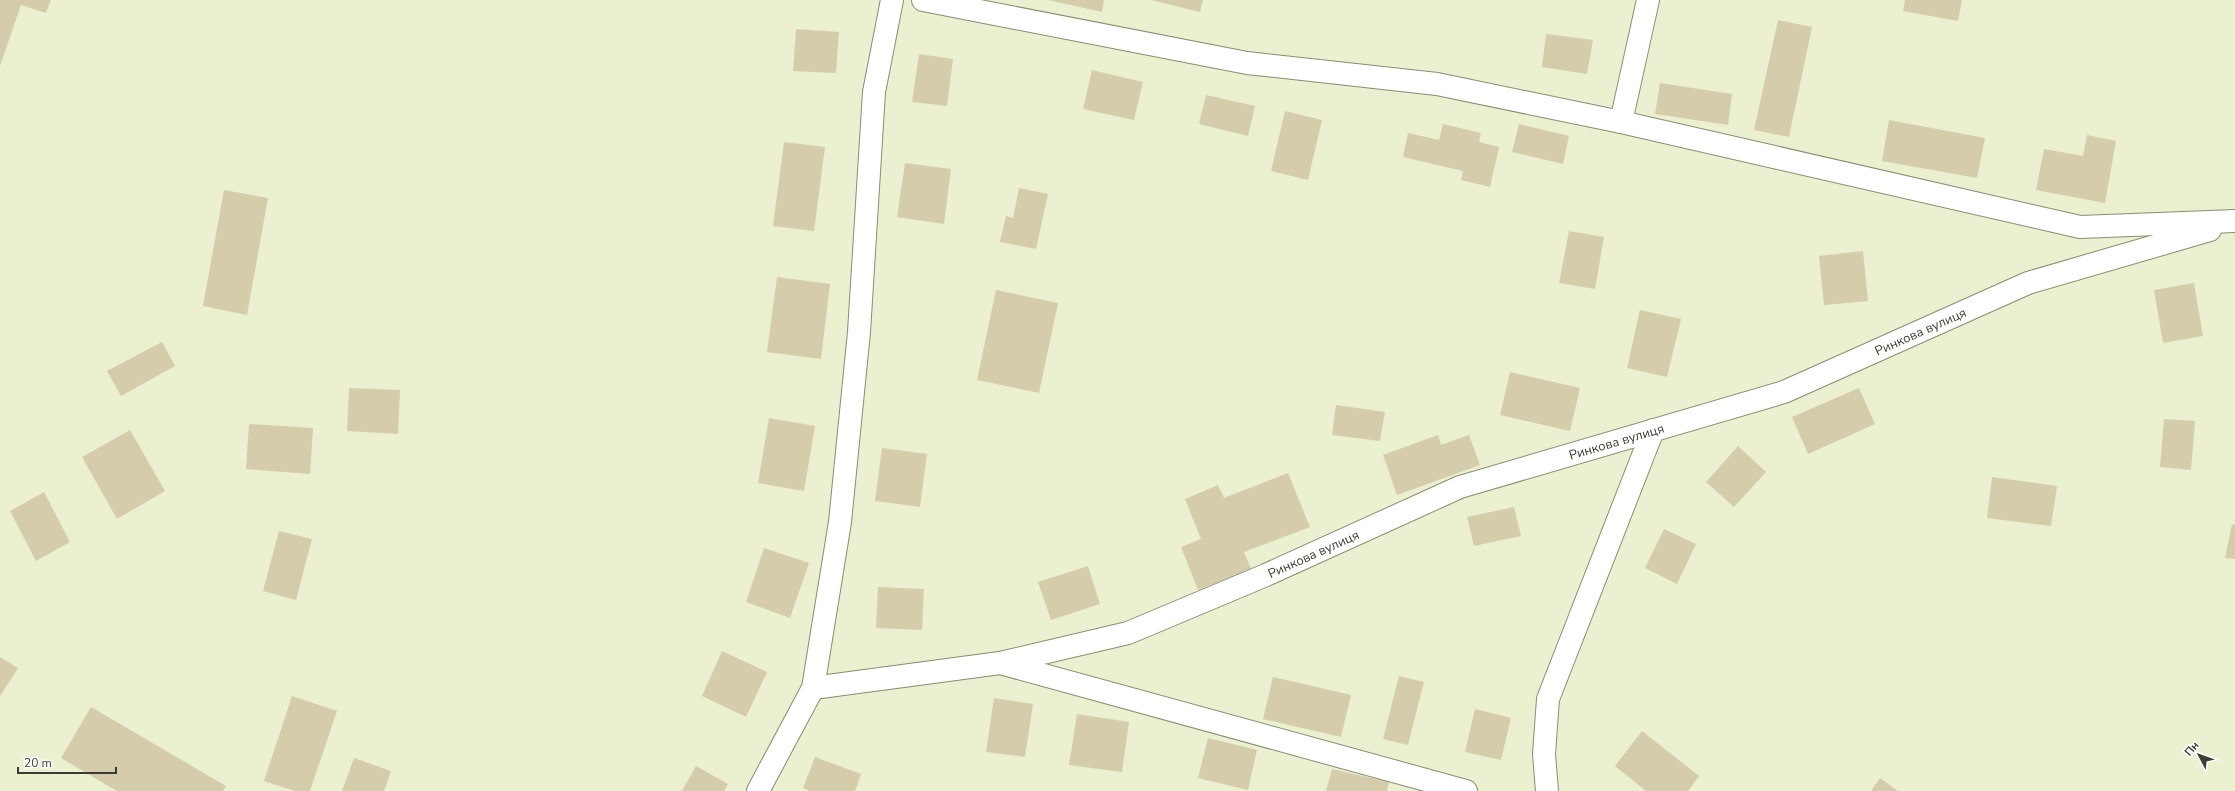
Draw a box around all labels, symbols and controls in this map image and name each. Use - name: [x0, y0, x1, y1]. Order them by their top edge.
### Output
- street label: Ринкова вулиця: [1872, 304, 1969, 360]
- street label: Ринкова вулиця: [1567, 420, 1666, 465]
- street label: Ринкова вулиця: [1265, 526, 1362, 583]
- north arrow: [2179, 735, 2219, 775]
- text: Пн: [2181, 738, 2202, 759]
- scale bar: [18, 749, 116, 775]
- text: 20 m: [24, 755, 52, 771]

